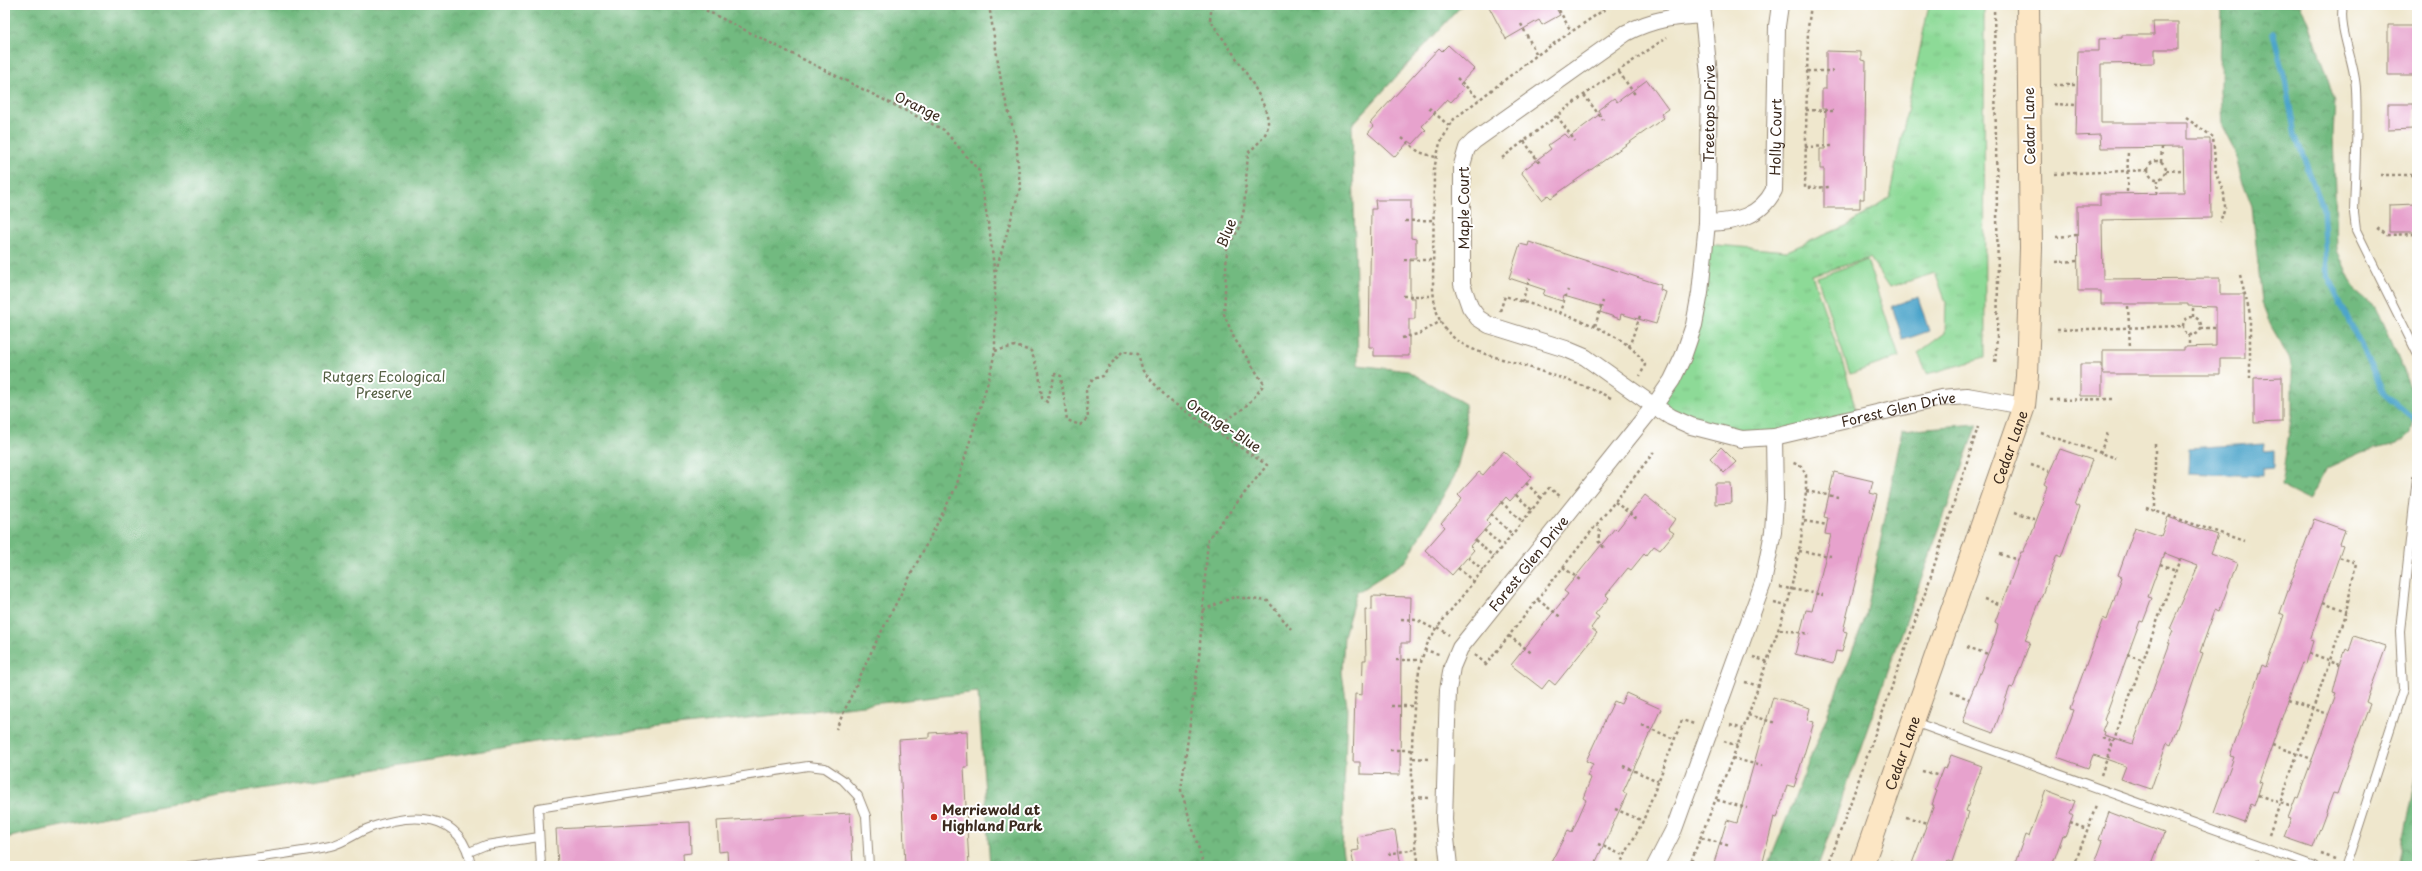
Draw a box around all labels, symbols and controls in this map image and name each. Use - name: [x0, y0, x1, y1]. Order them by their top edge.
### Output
- street label: Treetops Drive: [1697, 64, 1720, 163]
- street label: Orange: [891, 86, 945, 126]
- street label: Cedar Lane: [2018, 87, 2040, 165]
- street label: Holly Court: [1764, 98, 1786, 176]
- street label: Maple Court: [1453, 166, 1474, 249]
- street label: Blue: [1211, 215, 1241, 251]
- park label: Rutgers Ecological Preserve: [323, 366, 445, 403]
- street label: Forest Glen Drive: [1839, 386, 1957, 432]
- street label: Orange-Blue: [1182, 393, 1266, 457]
- street label: Cedar Lane: [1987, 407, 2032, 487]
- street label: Forest Glen Drive: [1483, 511, 1573, 616]
- street label: Cedar Lane: [1879, 713, 1925, 793]
- place label: Merriewold at Highland Park: [942, 799, 1043, 836]
- marker: Merriewold at Highland Park: [929, 812, 939, 822]

